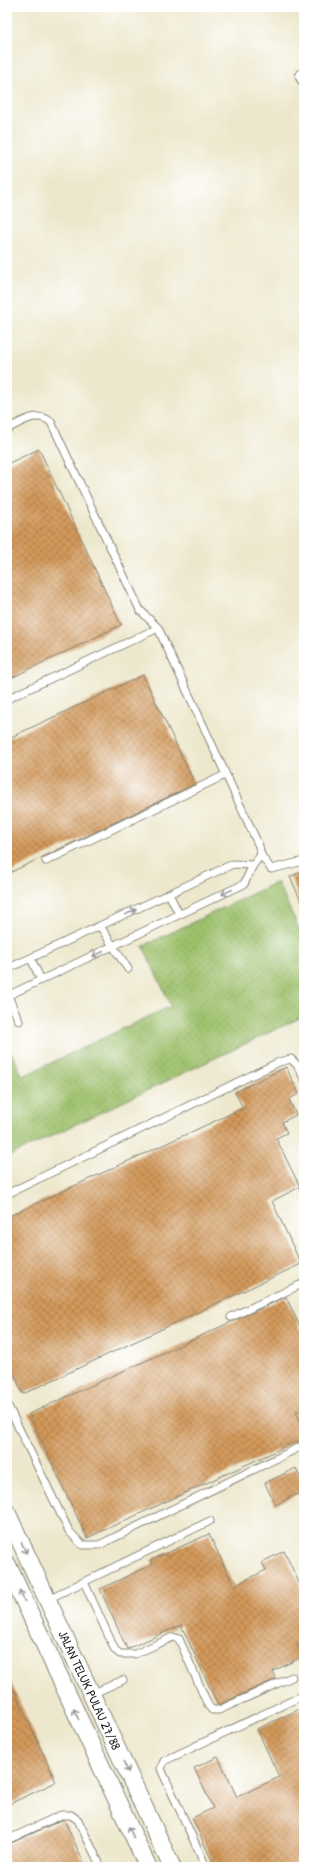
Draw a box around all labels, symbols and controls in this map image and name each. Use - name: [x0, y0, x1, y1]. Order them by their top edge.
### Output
- one-way arrow: [222, 889, 234, 896]
- one-way arrow: [125, 908, 137, 915]
- one-way arrow: [92, 951, 104, 958]
- one-way arrow: [21, 1542, 28, 1554]
- one-way arrow: [18, 1590, 25, 1602]
- street label: JALAN TELUK PULAU 27/88: [54, 1627, 126, 1753]
- one-way arrow: [72, 1708, 79, 1720]
- one-way arrow: [123, 1761, 130, 1773]
- one-way arrow: [127, 1826, 134, 1838]

